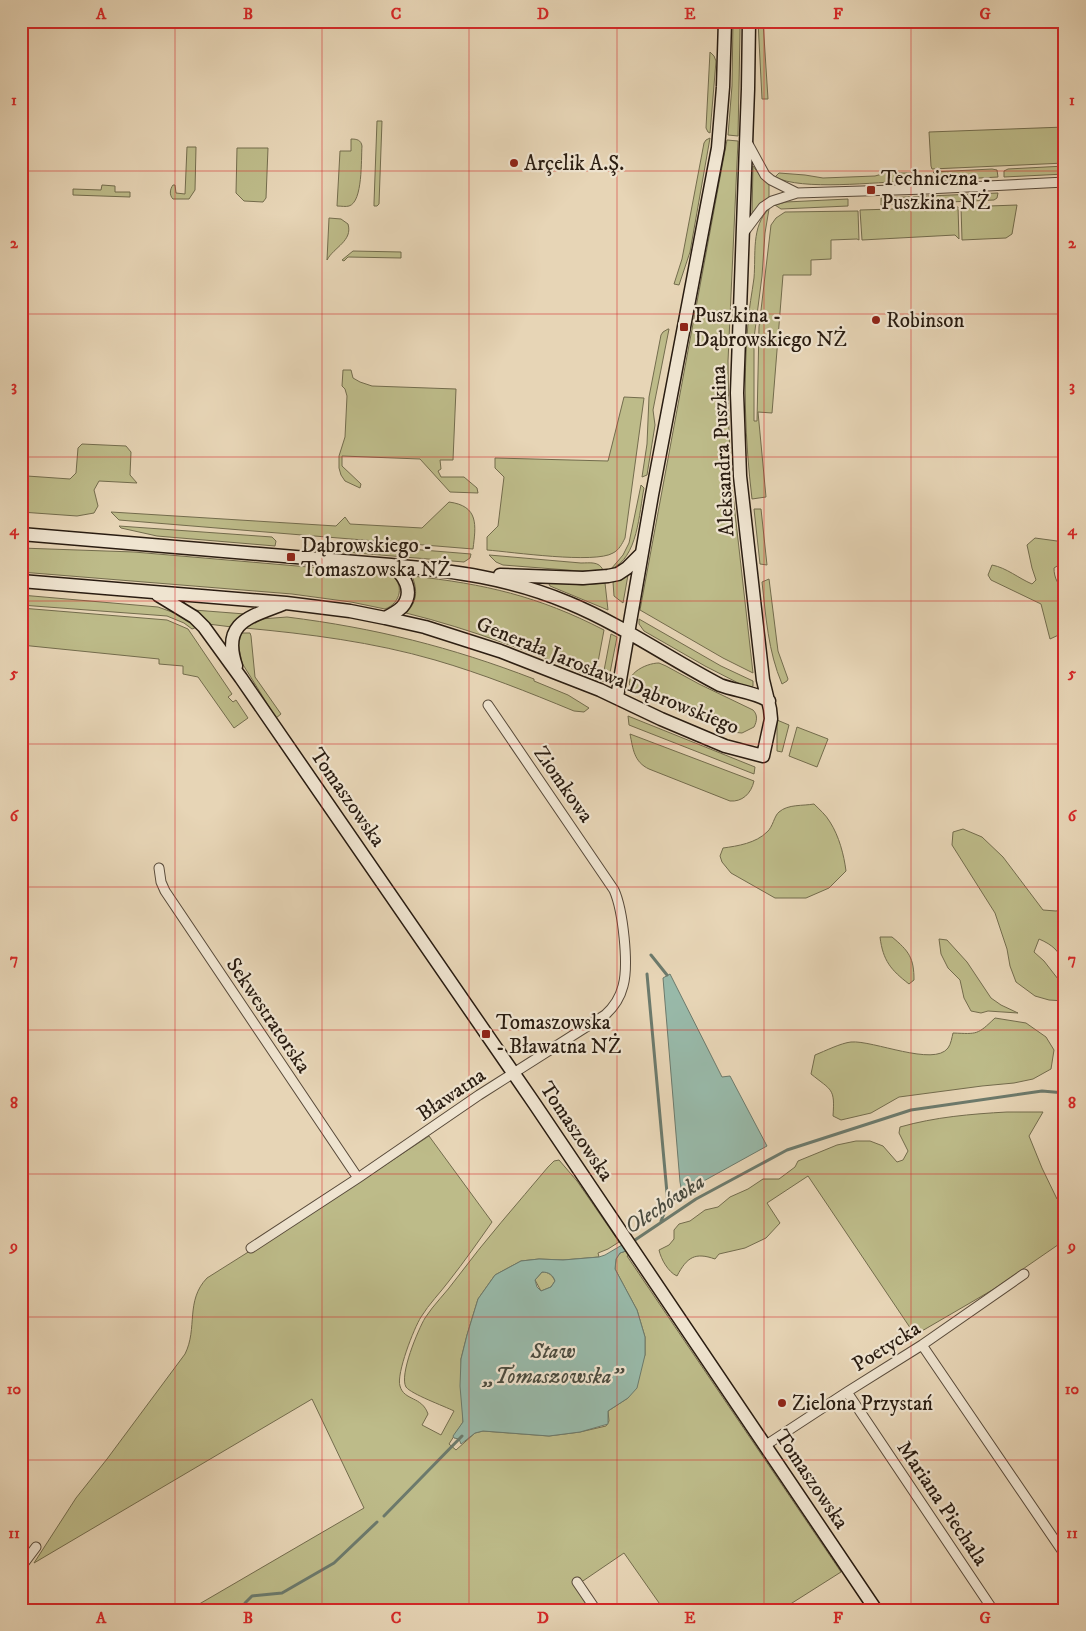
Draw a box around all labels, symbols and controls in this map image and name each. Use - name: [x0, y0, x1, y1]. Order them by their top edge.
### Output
- text: A: [95, 4, 107, 24]
- text: B: [243, 4, 253, 24]
- text: C: [391, 4, 401, 24]
- text: D: [537, 4, 549, 24]
- text: E: [684, 4, 696, 24]
- text: F: [833, 4, 843, 24]
- text: G: [979, 4, 991, 24]
- text: 1: [11, 90, 17, 110]
- text: 1: [1069, 90, 1075, 110]
- place label: Arçelik A.Ş.: [524, 151, 624, 177]
- marker: Arçelik A.Ş.: [508, 157, 520, 169]
- place label: Techniczna - Puszkina NŻ: [881, 166, 991, 216]
- marker: Techniczna - Puszkina NŻ: [865, 184, 877, 196]
- text: 2: [10, 233, 19, 253]
- text: 2: [1068, 233, 1077, 253]
- place label: Puszkina - Dąbrowskiego NŻ: [694, 303, 847, 353]
- place label: Robinson: [886, 308, 965, 334]
- marker: Robinson: [870, 314, 882, 326]
- marker: Puszkina - Dąbrowskiego NŻ: [678, 321, 690, 333]
- street label: Aleksandra Puszkina: [706, 365, 740, 537]
- text: 3: [11, 376, 17, 396]
- text: 3: [1069, 376, 1075, 396]
- text: 4: [8, 520, 19, 540]
- text: 4: [1066, 520, 1077, 540]
- place label: Dąbrowskiego - Tomaszowska NŻ: [301, 533, 451, 583]
- marker: Dąbrowskiego - Tomaszowska NŻ: [285, 551, 297, 563]
- street label: Generała Jarosława Dąbrowskiego: [472, 611, 743, 741]
- text: 5: [9, 663, 18, 683]
- text: 5: [1067, 663, 1076, 683]
- street label: Ziomkowa: [527, 741, 599, 828]
- street label: Tomaszowska: [304, 743, 391, 852]
- text: 6: [10, 806, 20, 826]
- text: 6: [1068, 806, 1078, 826]
- text: 7: [10, 949, 18, 969]
- text: 7: [1068, 949, 1076, 969]
- street label: Sekwestratorska: [220, 953, 316, 1078]
- place label: Tomaszowska - Bławatna NŻ: [496, 1010, 622, 1060]
- marker: Tomaszowska - Bławatna NŻ: [480, 1028, 492, 1040]
- street label: Bławatna: [412, 1062, 491, 1127]
- street label: Tomaszowska: [533, 1077, 619, 1186]
- text: 8: [10, 1093, 18, 1113]
- text: 8: [1068, 1093, 1076, 1113]
- water label: Olechówka: [620, 1168, 710, 1240]
- text: 9: [9, 1236, 18, 1256]
- text: 9: [1067, 1236, 1076, 1256]
- street label: Poetycka: [848, 1316, 926, 1378]
- water label: Staw „Tomaszowska”: [481, 1338, 625, 1390]
- text: 10: [7, 1379, 22, 1399]
- text: 10: [1065, 1379, 1080, 1399]
- place label: Zielona Przystań: [792, 1391, 933, 1417]
- marker: Zielona Przystań: [776, 1397, 788, 1409]
- street label: Tomaszowska: [768, 1425, 854, 1534]
- street label: Mariana Piechala: [891, 1436, 994, 1571]
- text: 11: [8, 1523, 20, 1543]
- text: 11: [1066, 1523, 1078, 1543]
- text: A: [95, 1608, 107, 1628]
- text: B: [243, 1608, 253, 1628]
- text: C: [391, 1608, 401, 1628]
- text: D: [537, 1608, 549, 1628]
- text: E: [684, 1608, 696, 1628]
- text: F: [833, 1608, 843, 1628]
- text: G: [979, 1608, 991, 1628]

